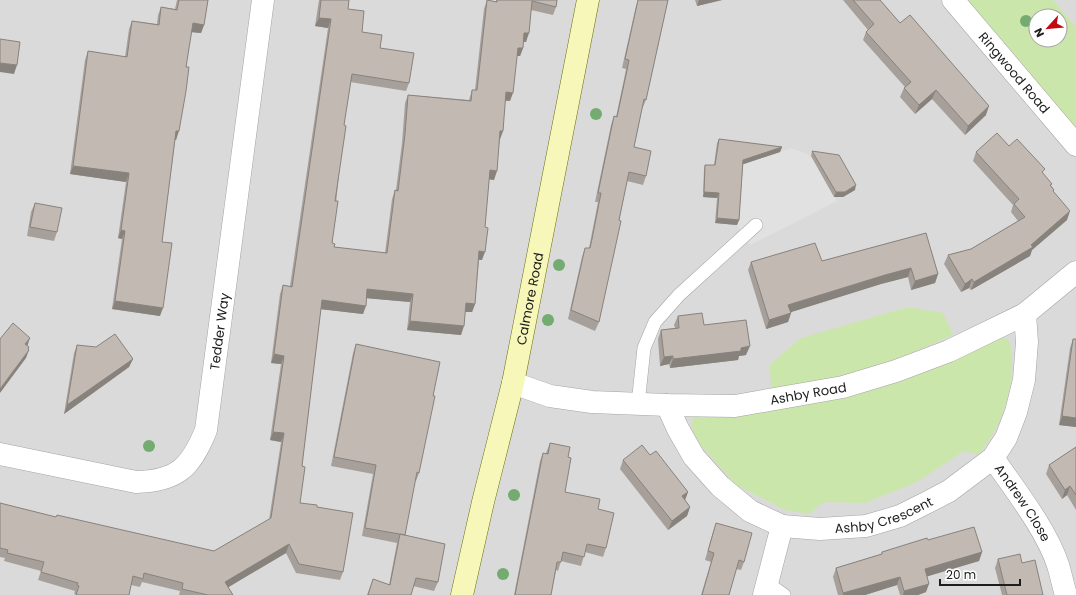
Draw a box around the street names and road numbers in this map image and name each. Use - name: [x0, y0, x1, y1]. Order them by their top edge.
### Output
- street label: Ringwood Road: [974, 28, 1055, 117]
- street label: Calmore Road: [511, 251, 548, 347]
- street label: Tedder Way: [205, 291, 234, 371]
- street label: Ashby Road: [768, 377, 848, 409]
- street label: Andrew Close: [990, 460, 1056, 545]
- street label: Ashby Crescent: [834, 491, 936, 538]

